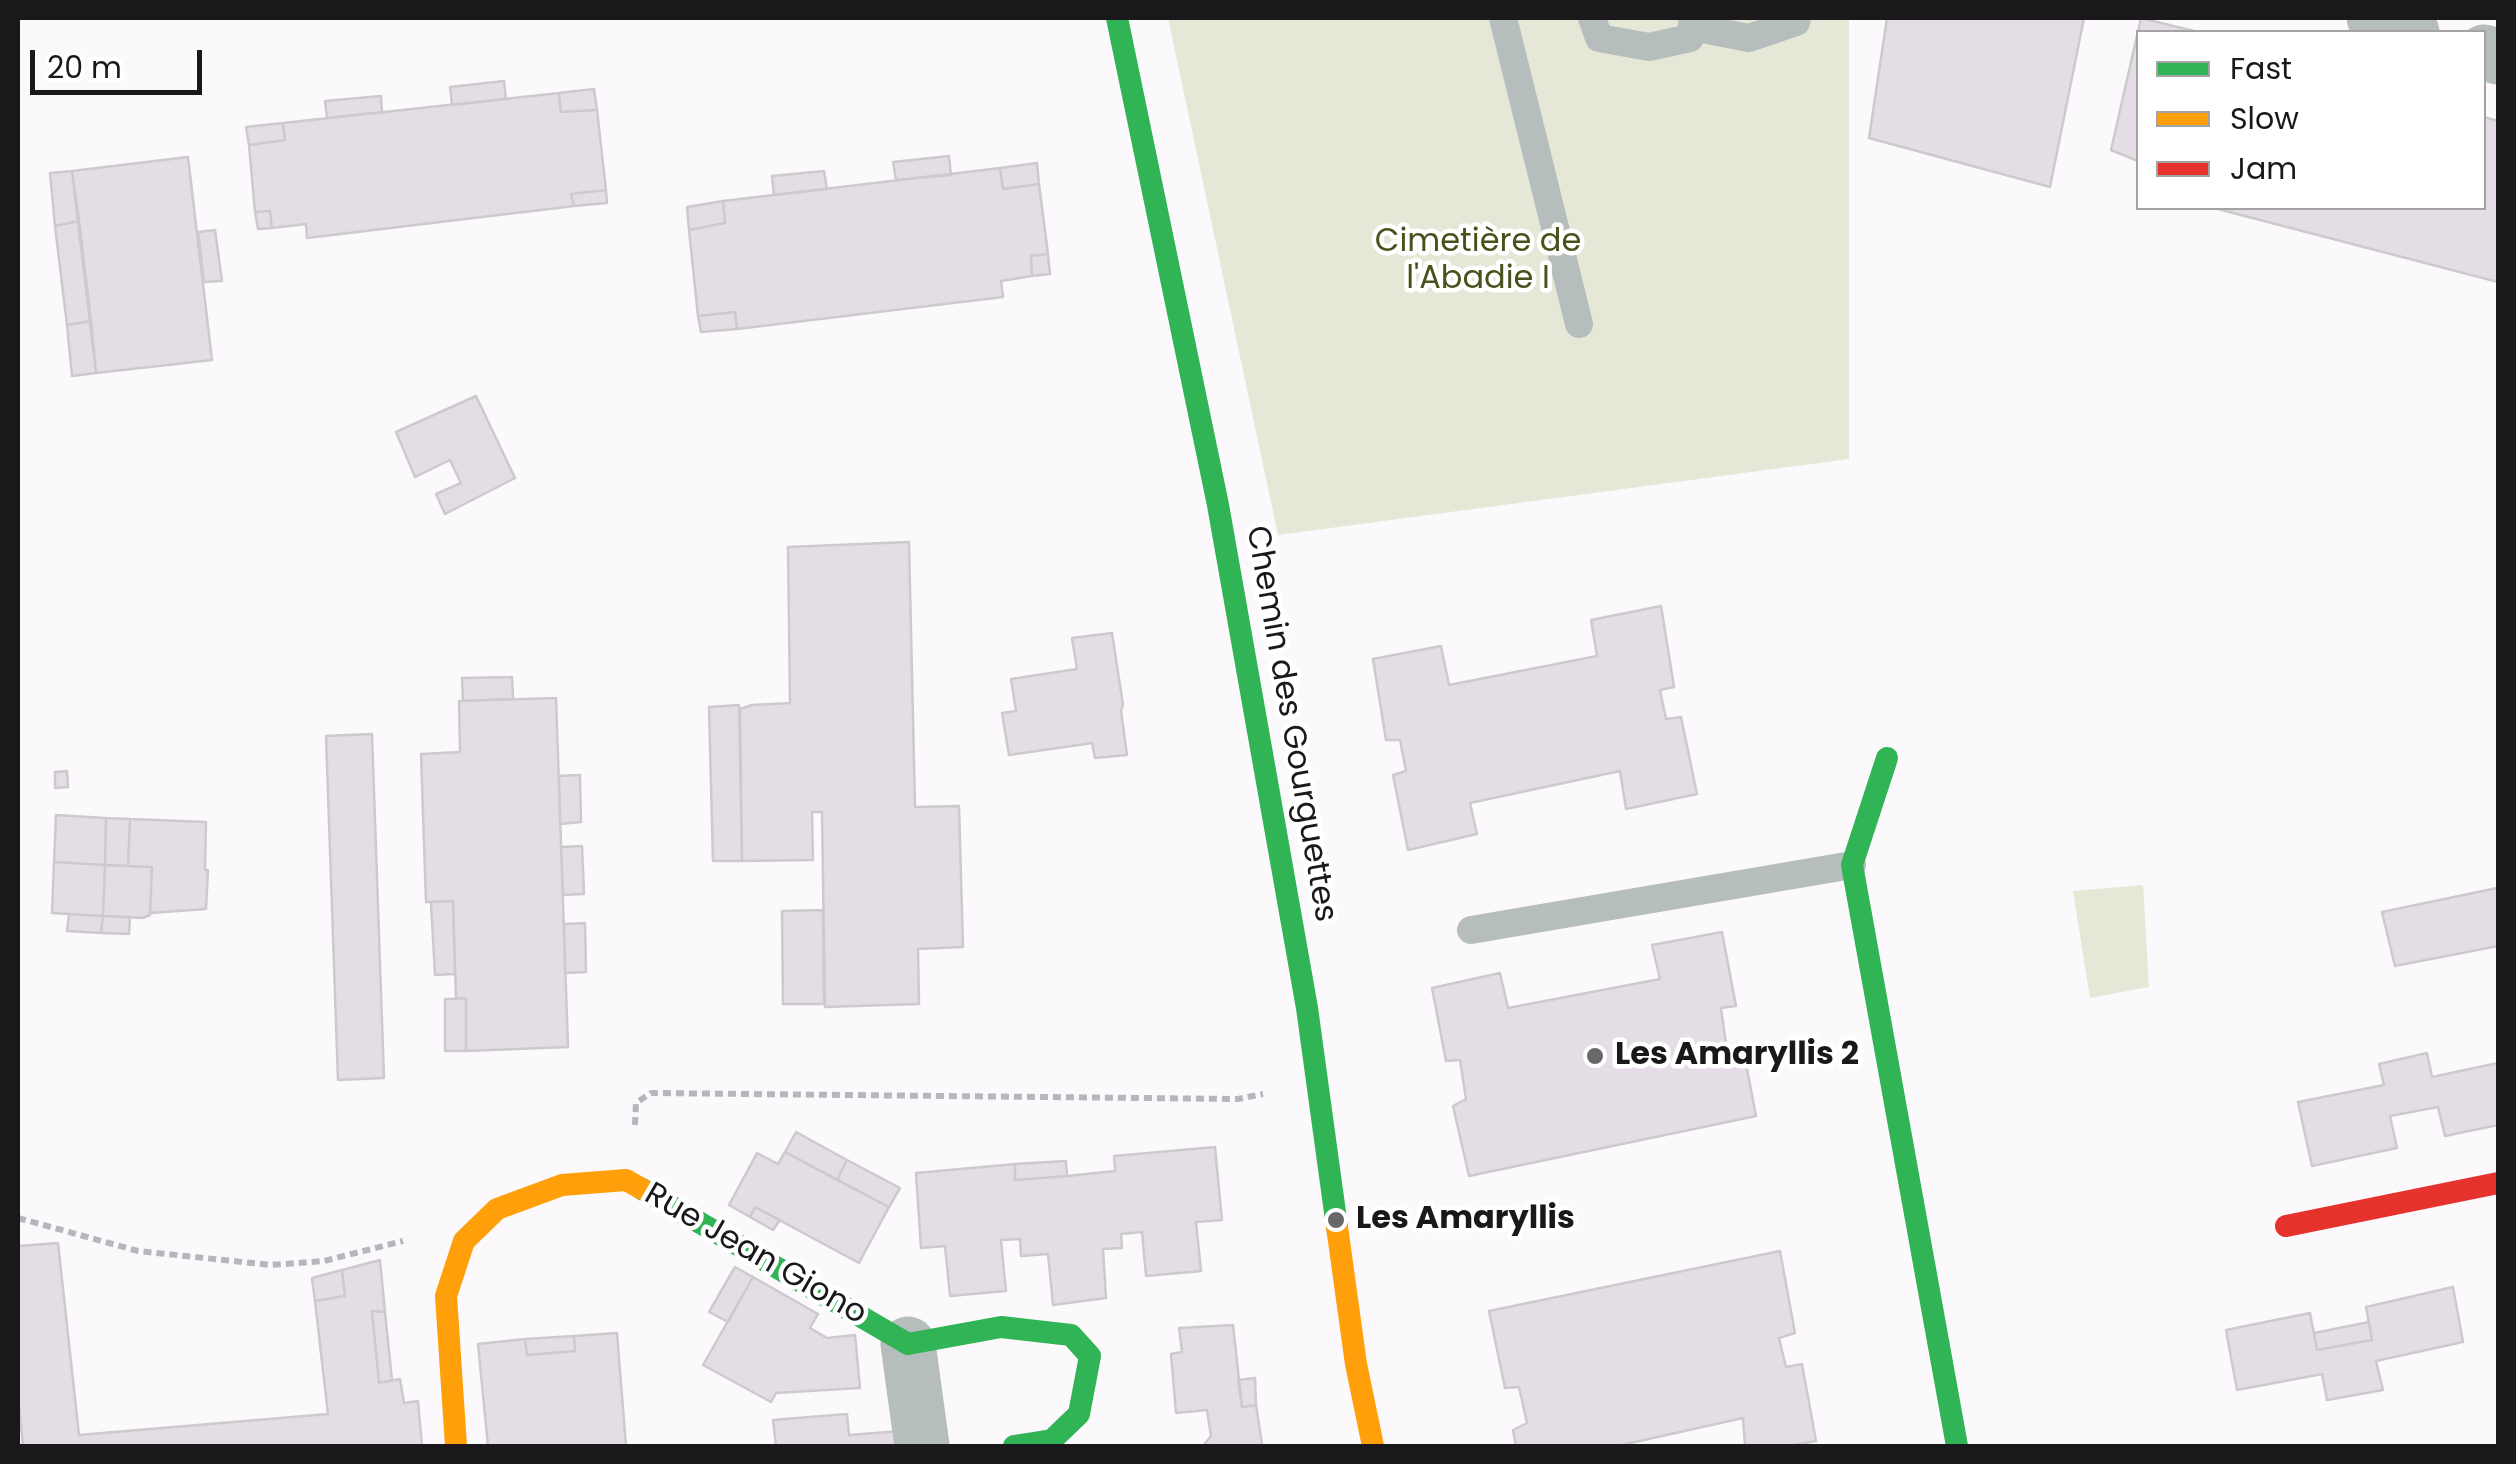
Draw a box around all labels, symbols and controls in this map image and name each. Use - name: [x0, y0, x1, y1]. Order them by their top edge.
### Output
- scale bar: [35, 30, 208, 92]
- legend: [2136, 30, 2486, 210]
- text: 20 m: [47, 46, 122, 89]
- text: Fast: [2230, 47, 2292, 90]
- text: Slow: [2230, 97, 2299, 140]
- text: Jam: [2230, 147, 2297, 190]
- park label: Cimetière de l'Abadie I: [1375, 224, 1581, 299]
- street label: Chemin des Gourguettes: [1236, 523, 1344, 925]
- place label: Les Amaryllis 2: [1615, 1037, 1859, 1075]
- marker: Les Amaryllis 2: [1584, 1045, 1606, 1067]
- street label: Rue Jean Giono: [637, 1176, 873, 1334]
- place label: Les Amaryllis: [1356, 1201, 1575, 1239]
- marker: Les Amaryllis: [1325, 1209, 1347, 1231]

